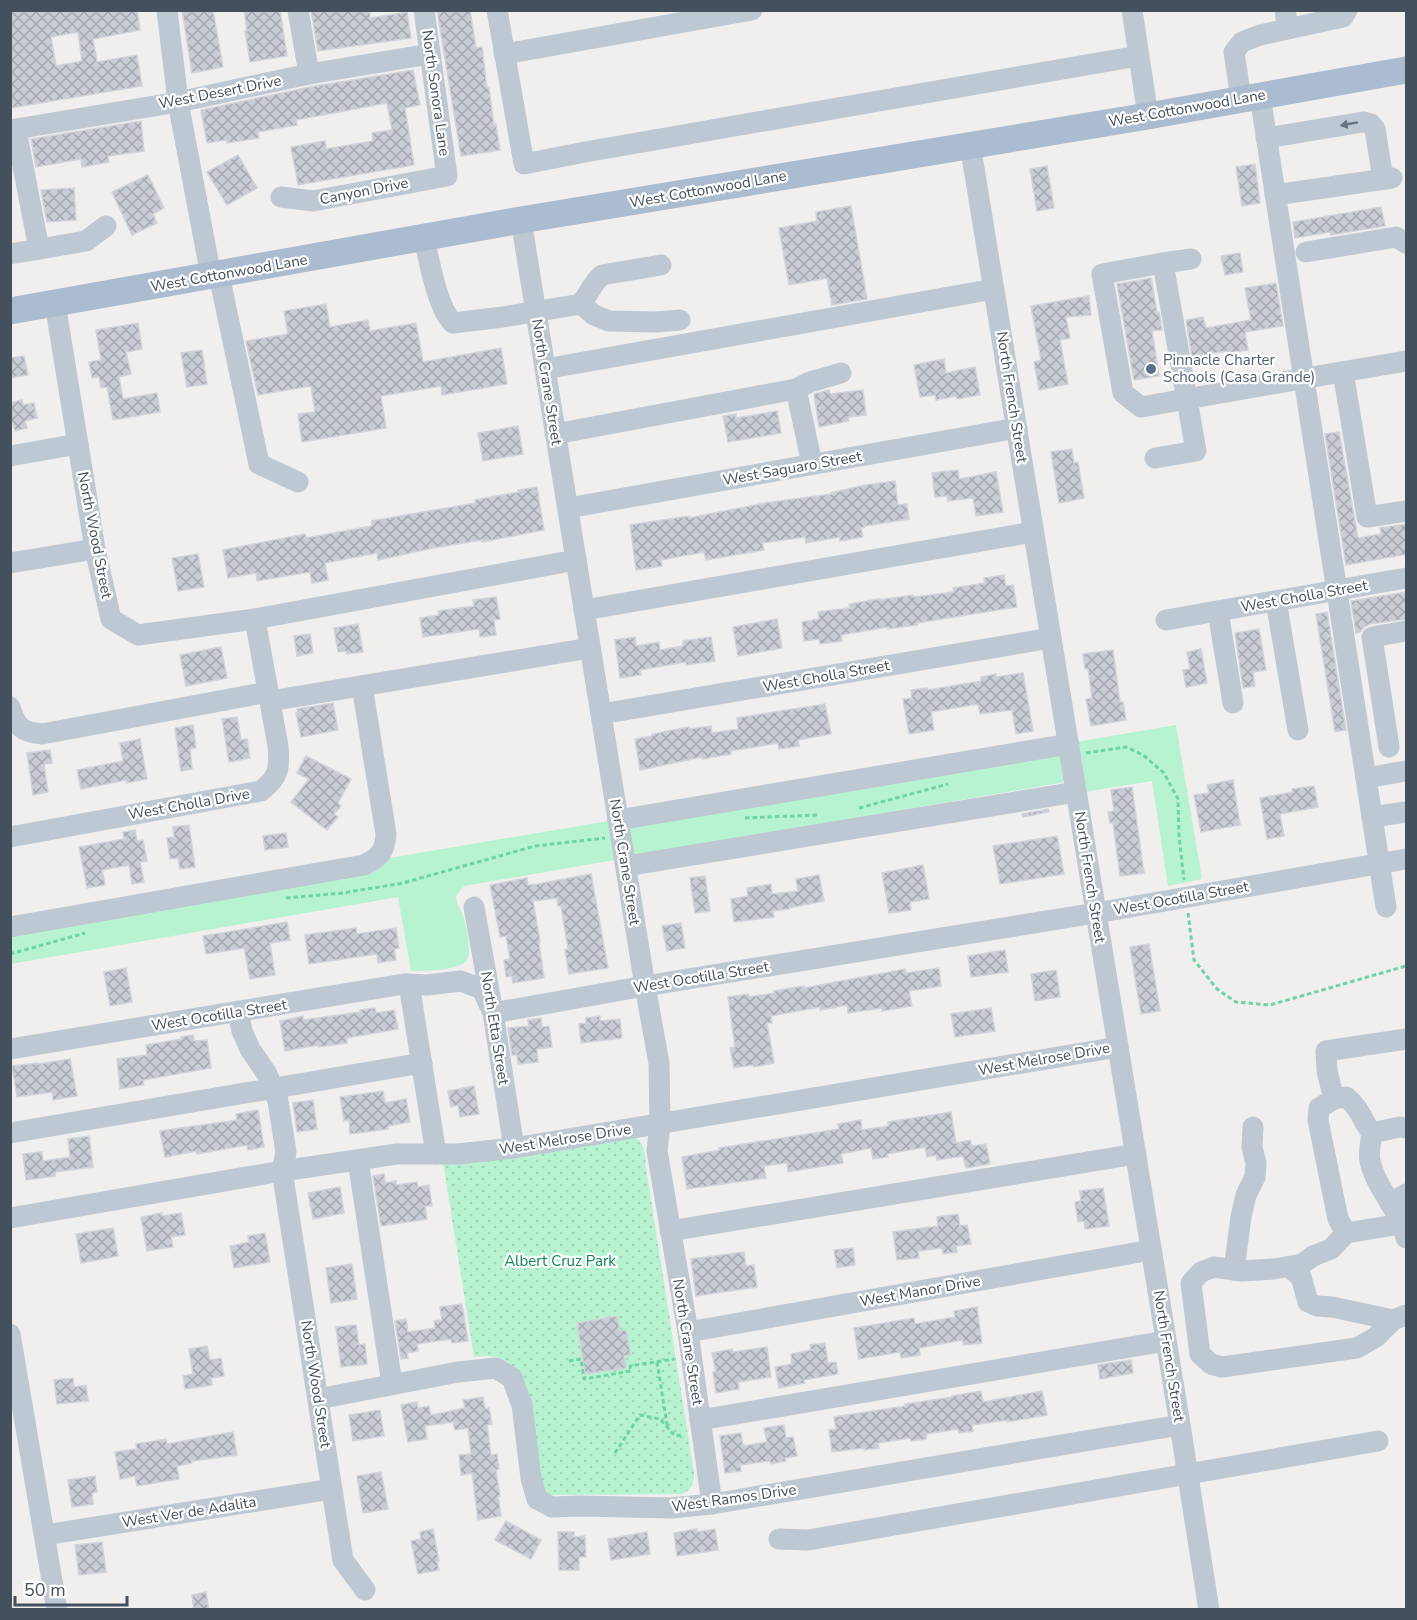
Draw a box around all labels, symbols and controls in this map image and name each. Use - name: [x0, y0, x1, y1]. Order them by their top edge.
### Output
- street label: North Sonora Lane: [417, 29, 455, 157]
- street label: West Desert Drive: [157, 70, 283, 114]
- street label: West Cottonwood Lane: [1107, 84, 1267, 132]
- one-way arrow: [1339, 120, 1358, 129]
- street label: West Cottonwood Lane: [628, 165, 788, 213]
- street label: Canyon Drive: [318, 173, 410, 209]
- street label: West Cottonwood Lane: [149, 249, 309, 297]
- street label: North Crane Street: [527, 317, 567, 447]
- street label: North French Street: [992, 330, 1032, 465]
- place label: Pinnacle Charter Schools (Casa Grande): [1163, 350, 1315, 387]
- marker: Pinnacle Charter Schools (Casa Grande): [1144, 362, 1158, 376]
- street label: West Saguaro Street: [721, 446, 864, 490]
- street label: North Wood Street: [73, 470, 117, 601]
- street label: West Cholla Street: [1239, 575, 1370, 617]
- street label: West Cholla Street: [761, 655, 892, 697]
- street label: West Cholla Drive: [127, 783, 251, 825]
- street label: North Crane Street: [605, 797, 645, 927]
- street label: North French Street: [1070, 810, 1110, 945]
- street label: West Ocotilla Street: [1112, 876, 1251, 920]
- street label: West Ocotilla Street: [632, 956, 771, 998]
- street label: North Etta Street: [476, 970, 514, 1087]
- street label: West Ocotilla Street: [150, 994, 289, 1036]
- street label: West Melrose Drive: [977, 1038, 1111, 1080]
- street label: West Melrose Drive: [498, 1119, 632, 1159]
- park label: Albert Cruz Park: [504, 1251, 616, 1271]
- street label: West Manor Drive: [858, 1271, 982, 1311]
- street label: North Crane Street: [668, 1277, 708, 1407]
- street label: North French Street: [1149, 1289, 1189, 1424]
- street label: North Wood Street: [296, 1319, 336, 1450]
- street label: West Ramos Drive: [670, 1479, 798, 1517]
- street label: West Ver de Adalita: [120, 1492, 258, 1532]
- scale bar: [15, 1569, 128, 1607]
- text: 50 m: [24, 1578, 66, 1602]

